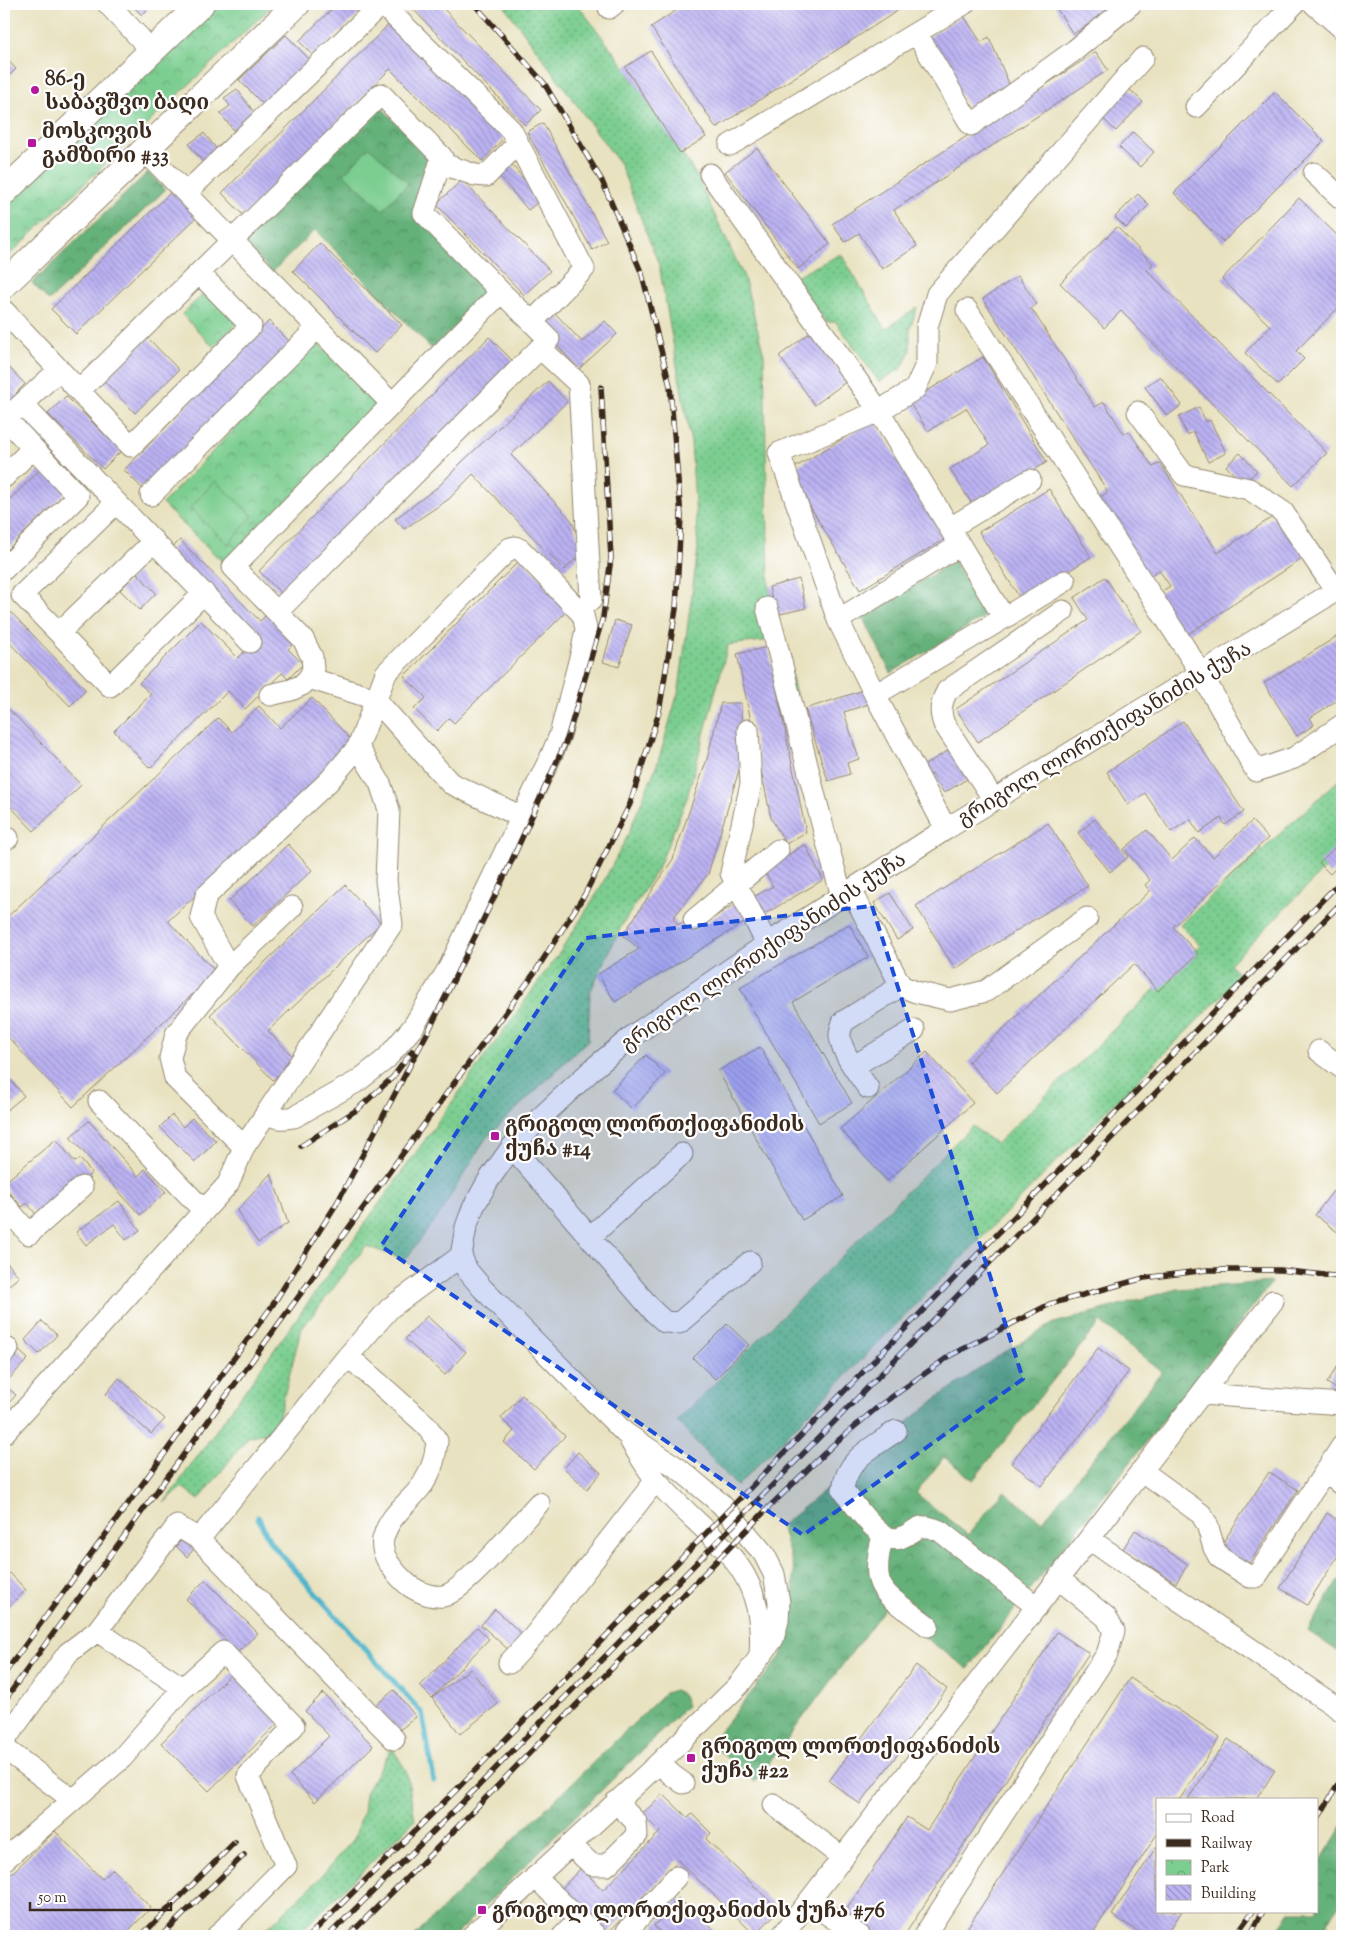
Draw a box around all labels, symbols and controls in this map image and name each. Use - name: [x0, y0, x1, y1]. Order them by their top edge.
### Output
- place label: 86-ე საბავშვო ბაღი: [45, 65, 209, 119]
- marker: 86-ე საბავშვო ბაღი: [29, 84, 41, 96]
- place label: მოსკოვის გამზირი #33: [42, 118, 169, 172]
- marker: მოსკოვის გამზირი #33: [26, 137, 38, 149]
- street label: გრიგოლ ლორთქიფანიძის ქუჩა: [952, 635, 1258, 835]
- street label: გრიგოლ ლორთქიფანიძის ქუჩა: [616, 846, 913, 1060]
- place label: გრიგოლ ლორთქიფანიძის ქუჩა #14: [505, 1111, 804, 1165]
- marker: გრიგოლ ლორთქიფანიძის ქუჩა #14: [489, 1130, 501, 1142]
- place label: გრიგოლ ლორთქიფანიძის ქუჩა #22: [701, 1733, 1000, 1787]
- marker: გრიგოლ ლორთქიფანიძის ქუჩა #22: [685, 1752, 697, 1764]
- legend: [1156, 1798, 1318, 1912]
- text: Road: [1201, 1808, 1235, 1829]
- text: Railway: [1201, 1834, 1253, 1855]
- text: Park: [1201, 1858, 1230, 1879]
- scale bar: [30, 1880, 171, 1912]
- text: Building: [1201, 1884, 1256, 1905]
- text: 50 m: [37, 1888, 67, 1909]
- place label: გრიგოლ ლორთქიფანიძის ქუჩა #76: [492, 1897, 885, 1927]
- marker: გრიგოლ ლორთქიფანიძის ქუჩა #76: [476, 1904, 488, 1916]

